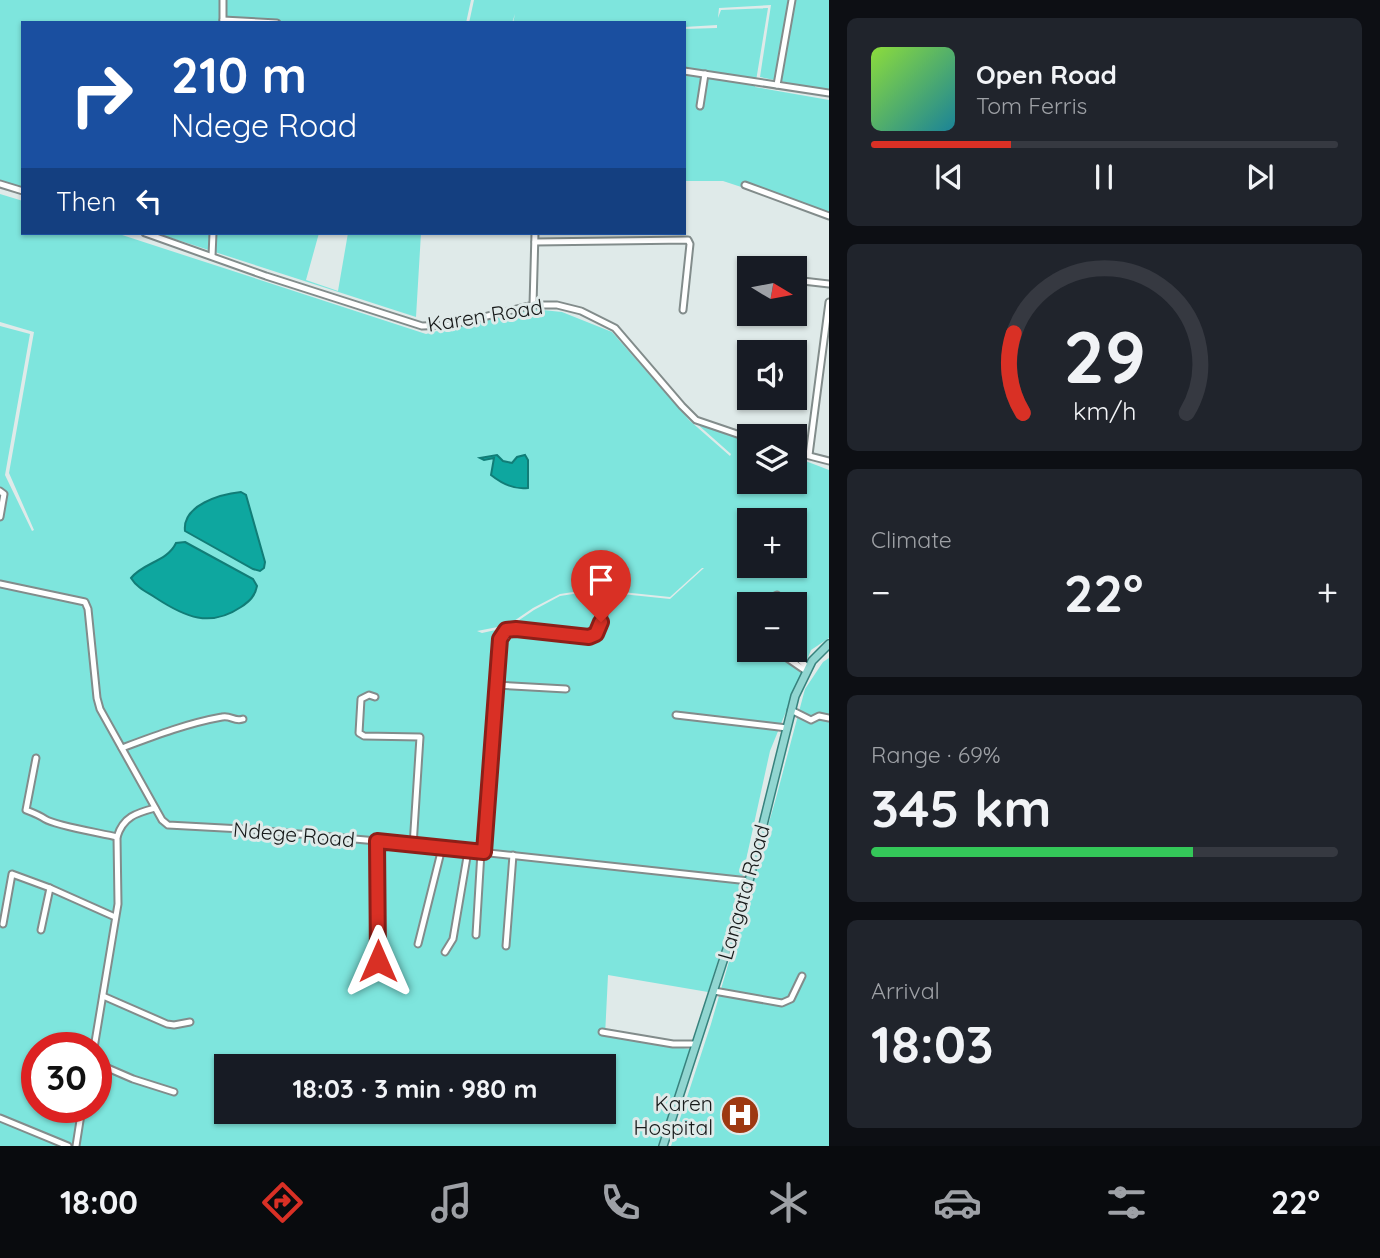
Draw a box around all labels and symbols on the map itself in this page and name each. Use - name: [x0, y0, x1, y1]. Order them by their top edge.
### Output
- north arrow: [737, 256, 807, 326]
- street label: Karen Road: [425, 293, 545, 337]
- pin: [571, 550, 631, 622]
- street label: Ndege Road: [232, 816, 356, 852]
- street label: Langata Road: [711, 821, 775, 963]
- position arrow: [341, 924, 415, 998]
- speed limit sign: 30: [21, 1032, 112, 1123]
- place label: Karen Hospital: [633, 1090, 713, 1140]
- hospital icon: Karen Hospital: [719, 1094, 761, 1136]

